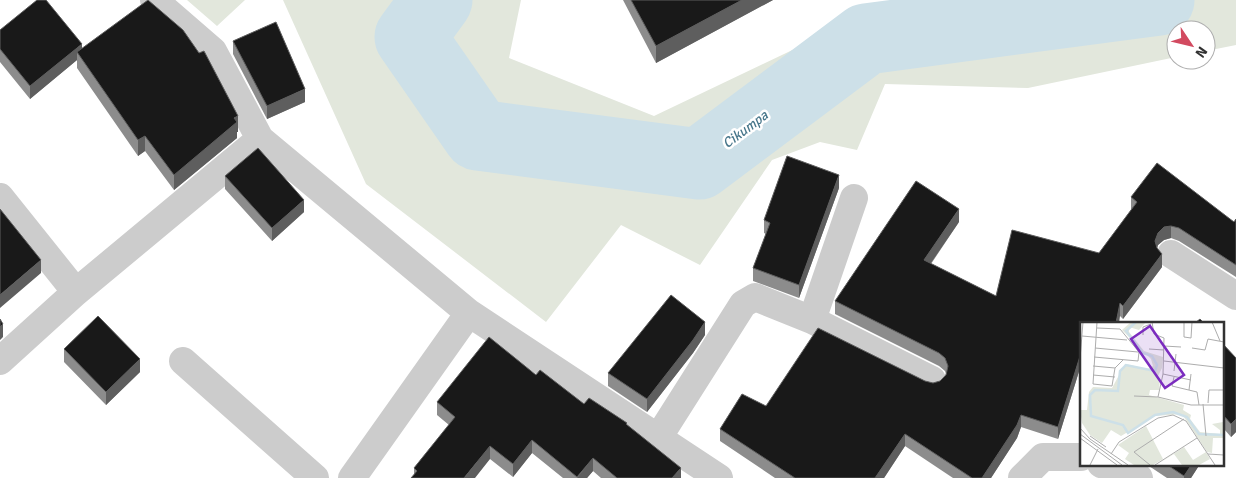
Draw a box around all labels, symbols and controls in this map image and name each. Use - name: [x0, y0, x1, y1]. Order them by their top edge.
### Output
- north arrow: [1166, 20, 1216, 70]
- text: N: [1191, 43, 1211, 61]
- water label: Cikumpa: [719, 106, 772, 152]
- inset map: [1080, 322, 1224, 466]

